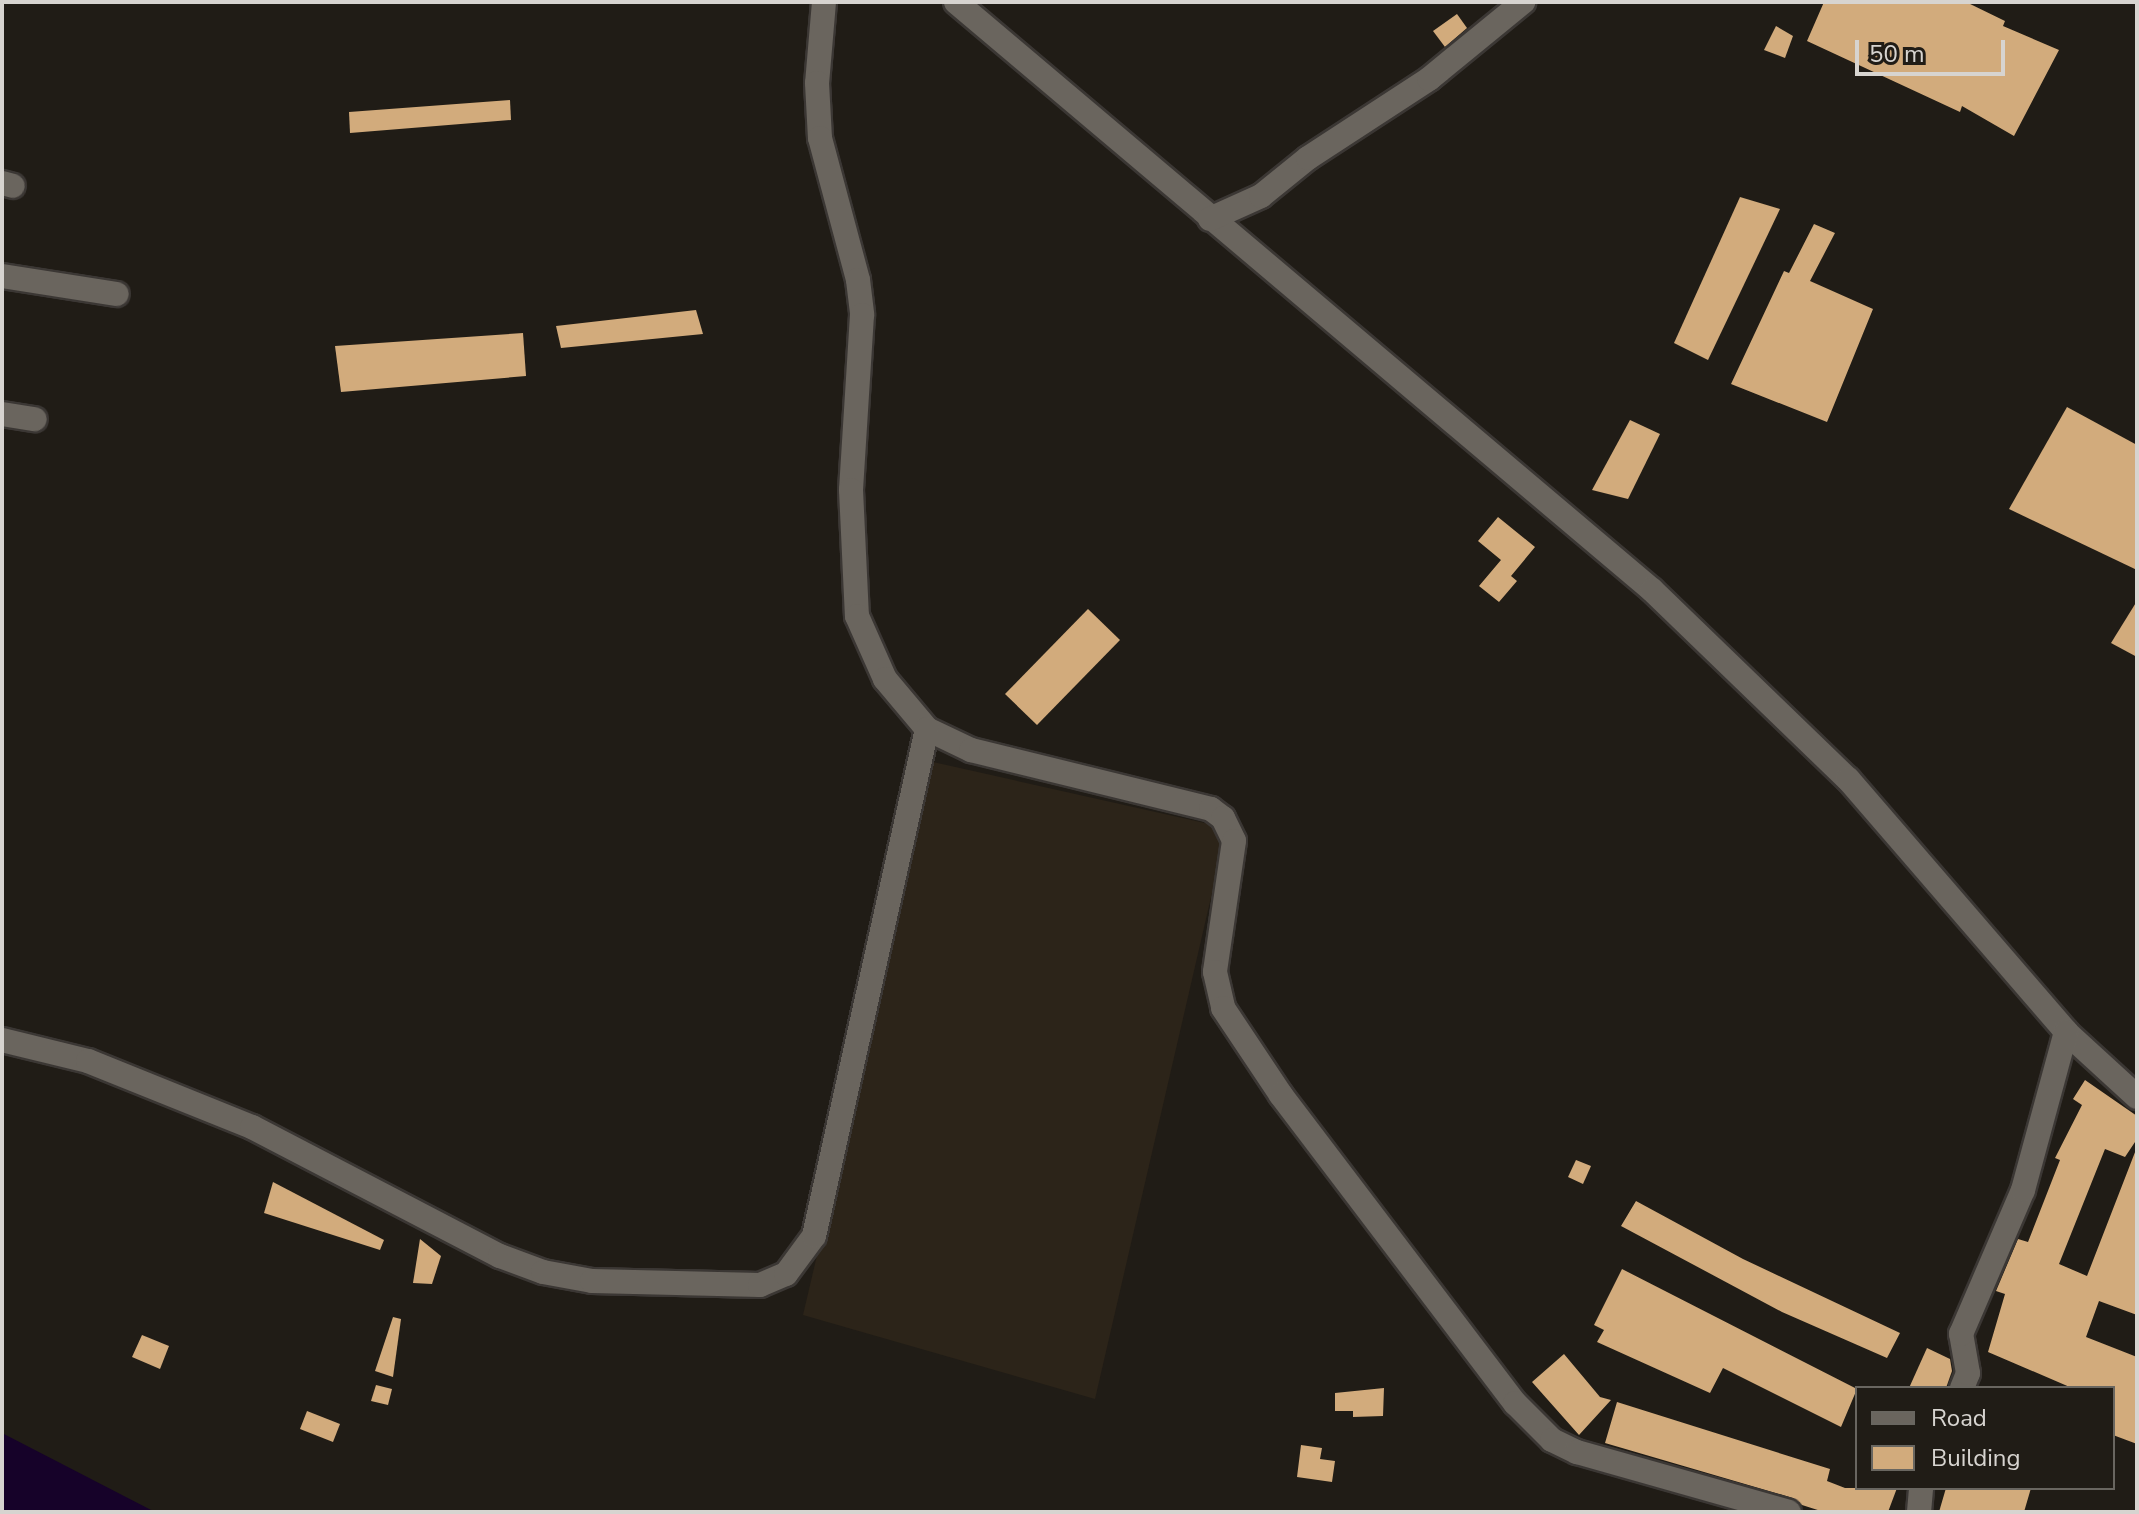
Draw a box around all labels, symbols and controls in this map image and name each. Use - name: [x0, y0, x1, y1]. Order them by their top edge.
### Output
- scale bar: [1859, 24, 2009, 74]
- text: 50 m: [1869, 38, 1925, 70]
- legend: [1855, 1386, 2115, 1490]
- text: Road: [1931, 1402, 1987, 1434]
- text: Building: [1931, 1442, 2021, 1474]

